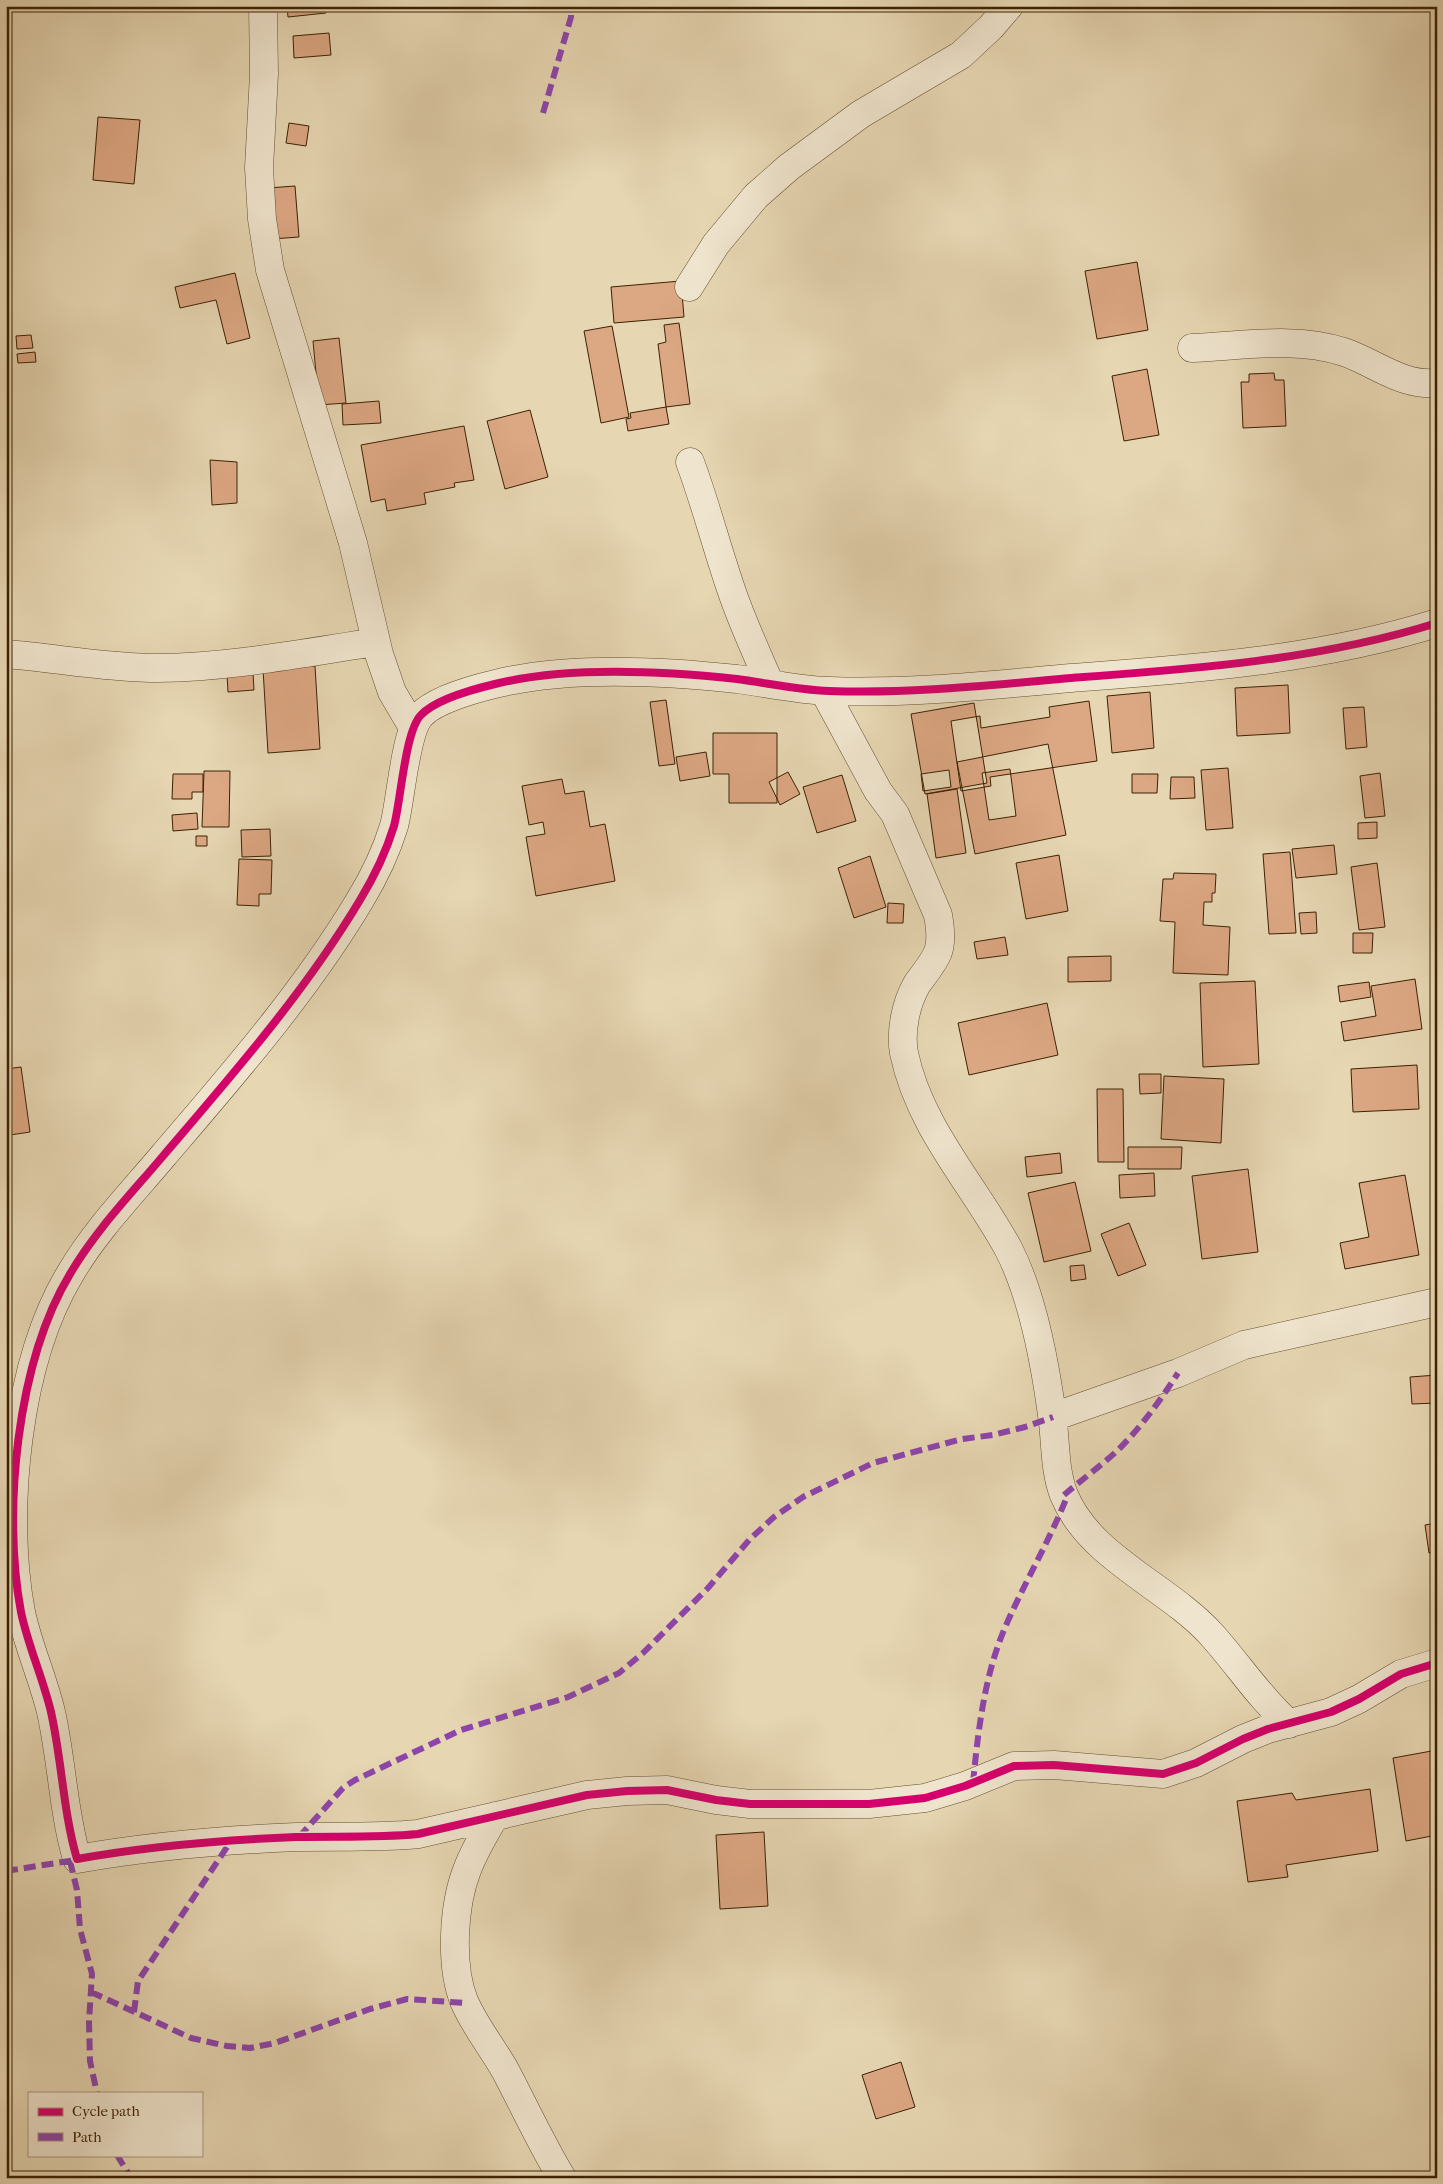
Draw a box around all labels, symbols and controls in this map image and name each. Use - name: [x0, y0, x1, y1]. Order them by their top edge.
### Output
- legend: [28, 2092, 202, 2156]
- text: Cycle path: [72, 2102, 140, 2120]
- text: Path: [72, 2128, 102, 2146]

